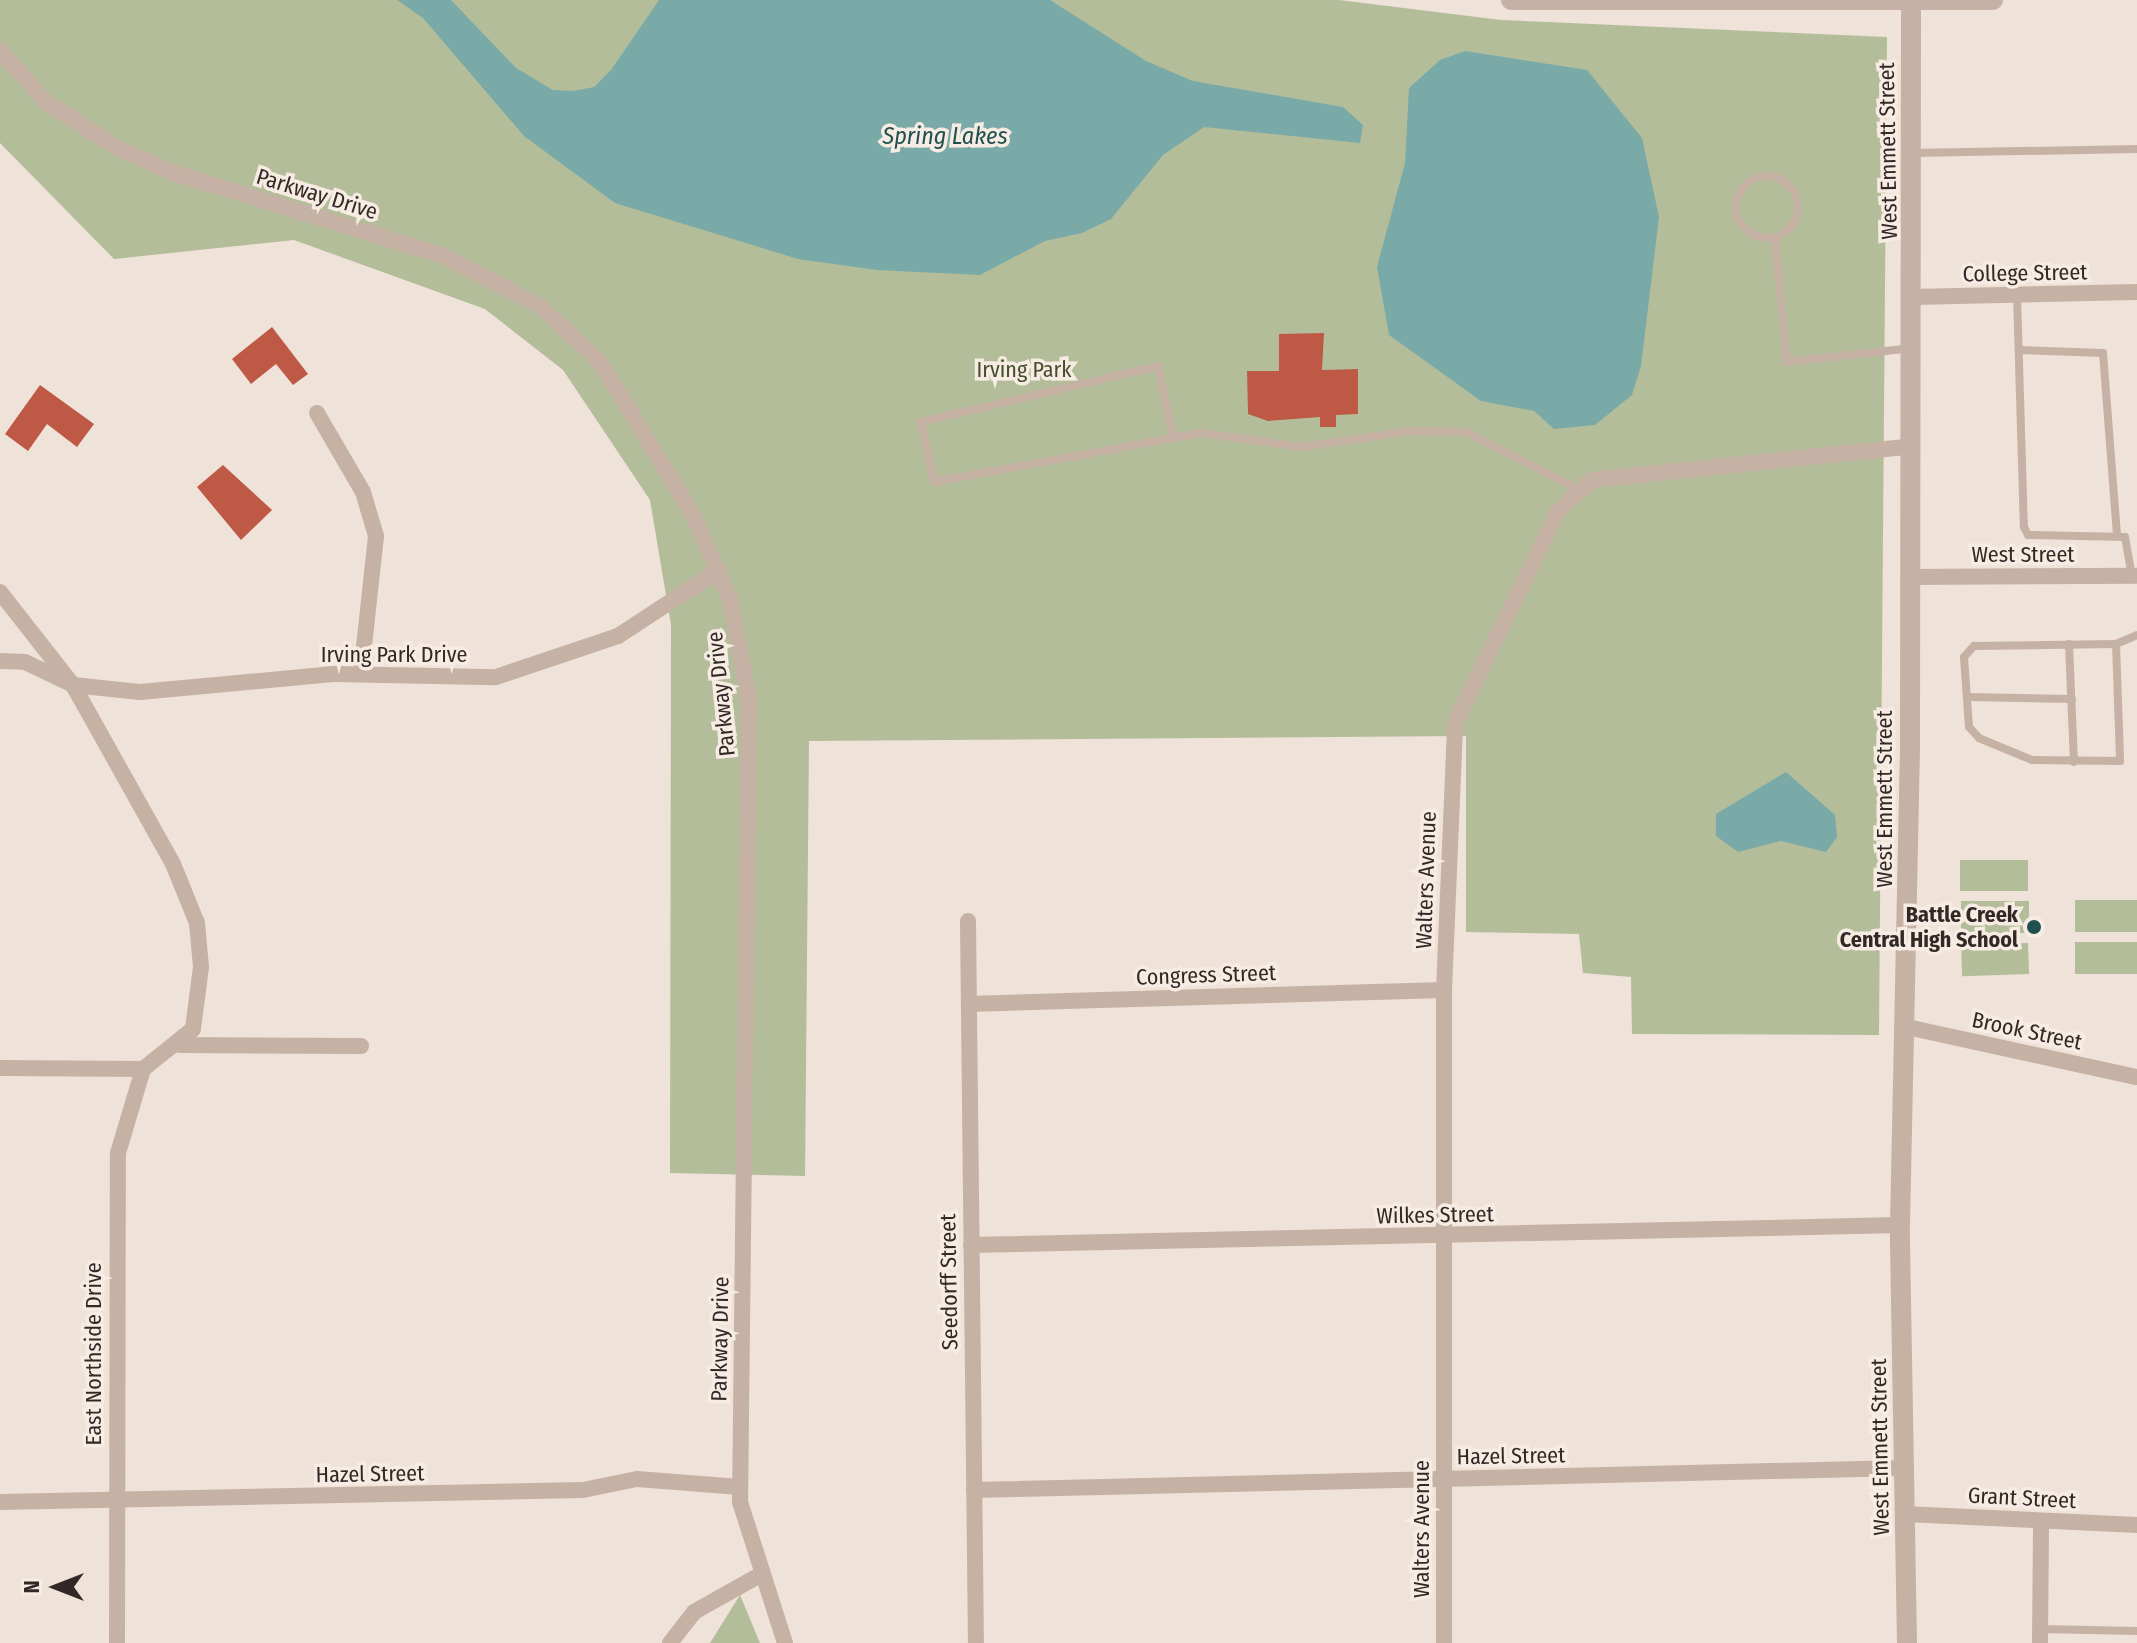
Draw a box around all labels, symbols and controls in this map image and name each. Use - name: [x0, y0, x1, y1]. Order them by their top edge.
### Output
- street label: West Emmett Street: [1873, 62, 1903, 240]
- water label: Spring Lakes: [882, 123, 1008, 151]
- street label: Parkway Drive: [253, 163, 381, 225]
- street label: College Street: [1962, 259, 2088, 287]
- park label: Irving Park: [977, 357, 1071, 383]
- street label: West Street: [1972, 542, 2074, 568]
- street label: Parkway Drive: [701, 630, 741, 758]
- street label: Irving Park Drive: [321, 642, 467, 668]
- street label: West Emmett Street: [1872, 710, 1898, 888]
- street label: Walters Avenue: [1410, 811, 1442, 949]
- place label: Battle Creek Central High School: [1840, 901, 2018, 952]
- marker: Battle Creek Central High School: [2025, 918, 2043, 936]
- street label: Congress Street: [1136, 959, 1276, 991]
- street label: Brook Street: [1970, 1006, 2084, 1056]
- street label: Wilkes Street: [1376, 1201, 1494, 1229]
- street label: Seedorff Street: [935, 1214, 963, 1350]
- street label: East Northside Drive: [81, 1262, 107, 1446]
- street label: Parkway Drive: [706, 1276, 734, 1402]
- street label: West Emmett Street: [1865, 1358, 1895, 1536]
- street label: Hazel Street: [1456, 1442, 1566, 1470]
- street label: Hazel Street: [315, 1460, 425, 1488]
- street label: Walters Avenue: [1409, 1460, 1435, 1598]
- street label: Grant Street: [1967, 1482, 2077, 1514]
- north arrow: [16, 1547, 96, 1627]
- text: N: [18, 1580, 45, 1594]

